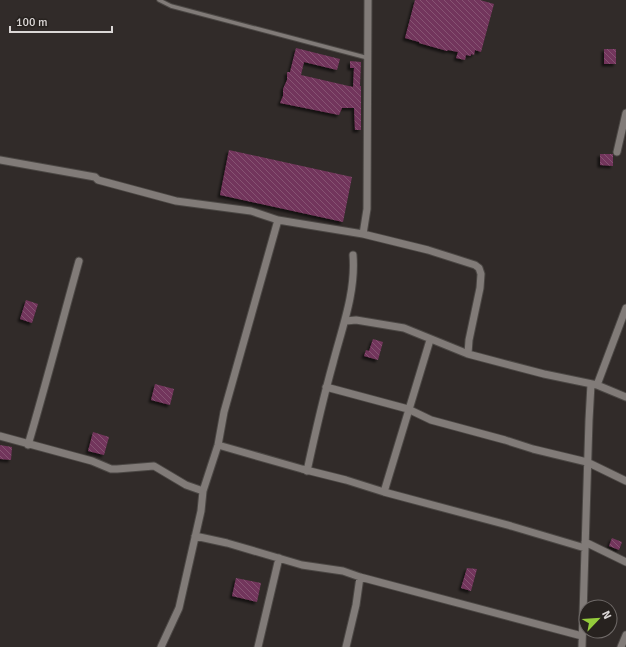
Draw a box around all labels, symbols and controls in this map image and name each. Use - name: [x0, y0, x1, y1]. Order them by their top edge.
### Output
- scale bar: [10, 8, 112, 34]
- text: 100 m: [16, 15, 48, 30]
- north arrow: [578, 599, 618, 639]
- text: N: [599, 609, 614, 621]

